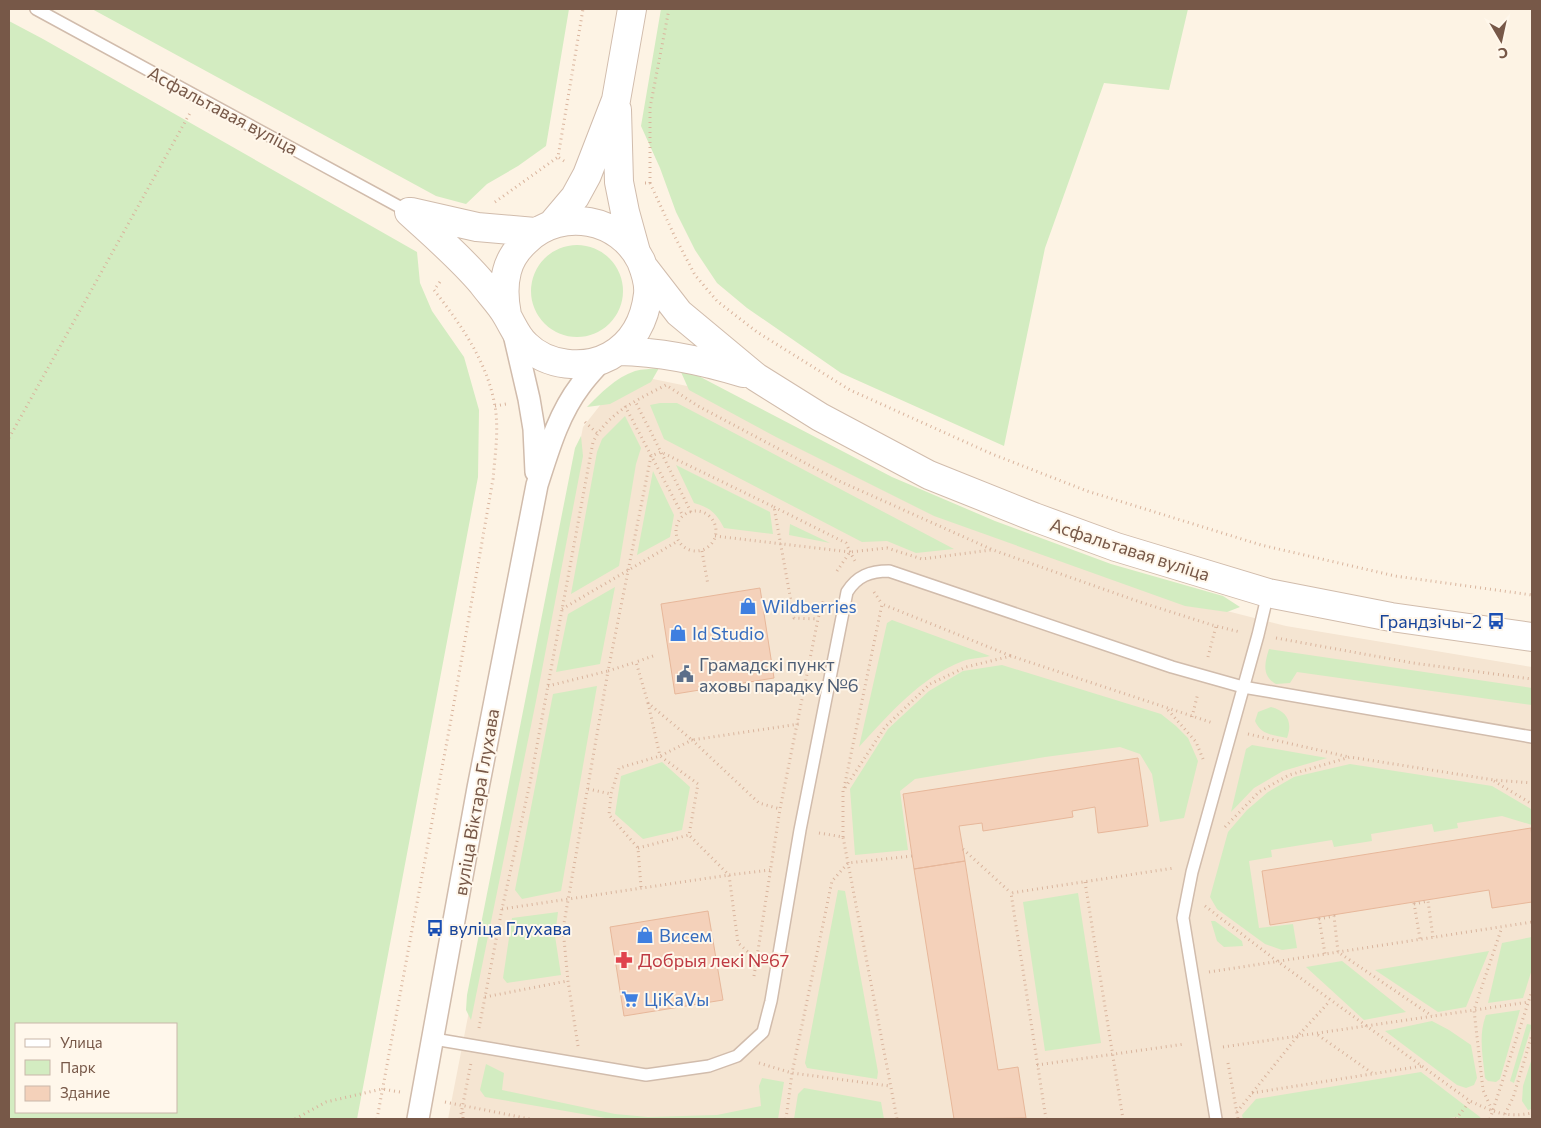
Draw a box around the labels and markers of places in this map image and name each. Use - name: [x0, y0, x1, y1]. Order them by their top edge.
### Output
- place label: Wildberries: [762, 595, 857, 617]
- shop icon: Wildberries: [738, 596, 758, 616]
- place label: Грандзічы-2: [1379, 610, 1482, 632]
- bus stop icon: Грандзічы-2: [1486, 611, 1506, 631]
- place label: Id Studio: [692, 622, 764, 644]
- shop icon: Id Studio: [668, 623, 688, 643]
- place label: Грамадскі пункт аховы парадку №6: [699, 653, 859, 696]
- public building icon: Грамадскі пункт аховы парадку №6: [675, 664, 695, 684]
- place label: вуліца Глухава: [449, 917, 571, 939]
- bus stop icon: вуліца Глухава: [425, 918, 445, 938]
- place label: Висем: [659, 924, 712, 946]
- shop icon: Висем: [635, 925, 655, 945]
- place label: Добрыя лекі №67: [638, 949, 789, 971]
- pharmacy icon: Добрыя лекі №67: [614, 950, 634, 970]
- place label: ЦiKaVы: [644, 988, 709, 1010]
- supermarket icon: ЦiKaVы: [620, 989, 640, 1009]

